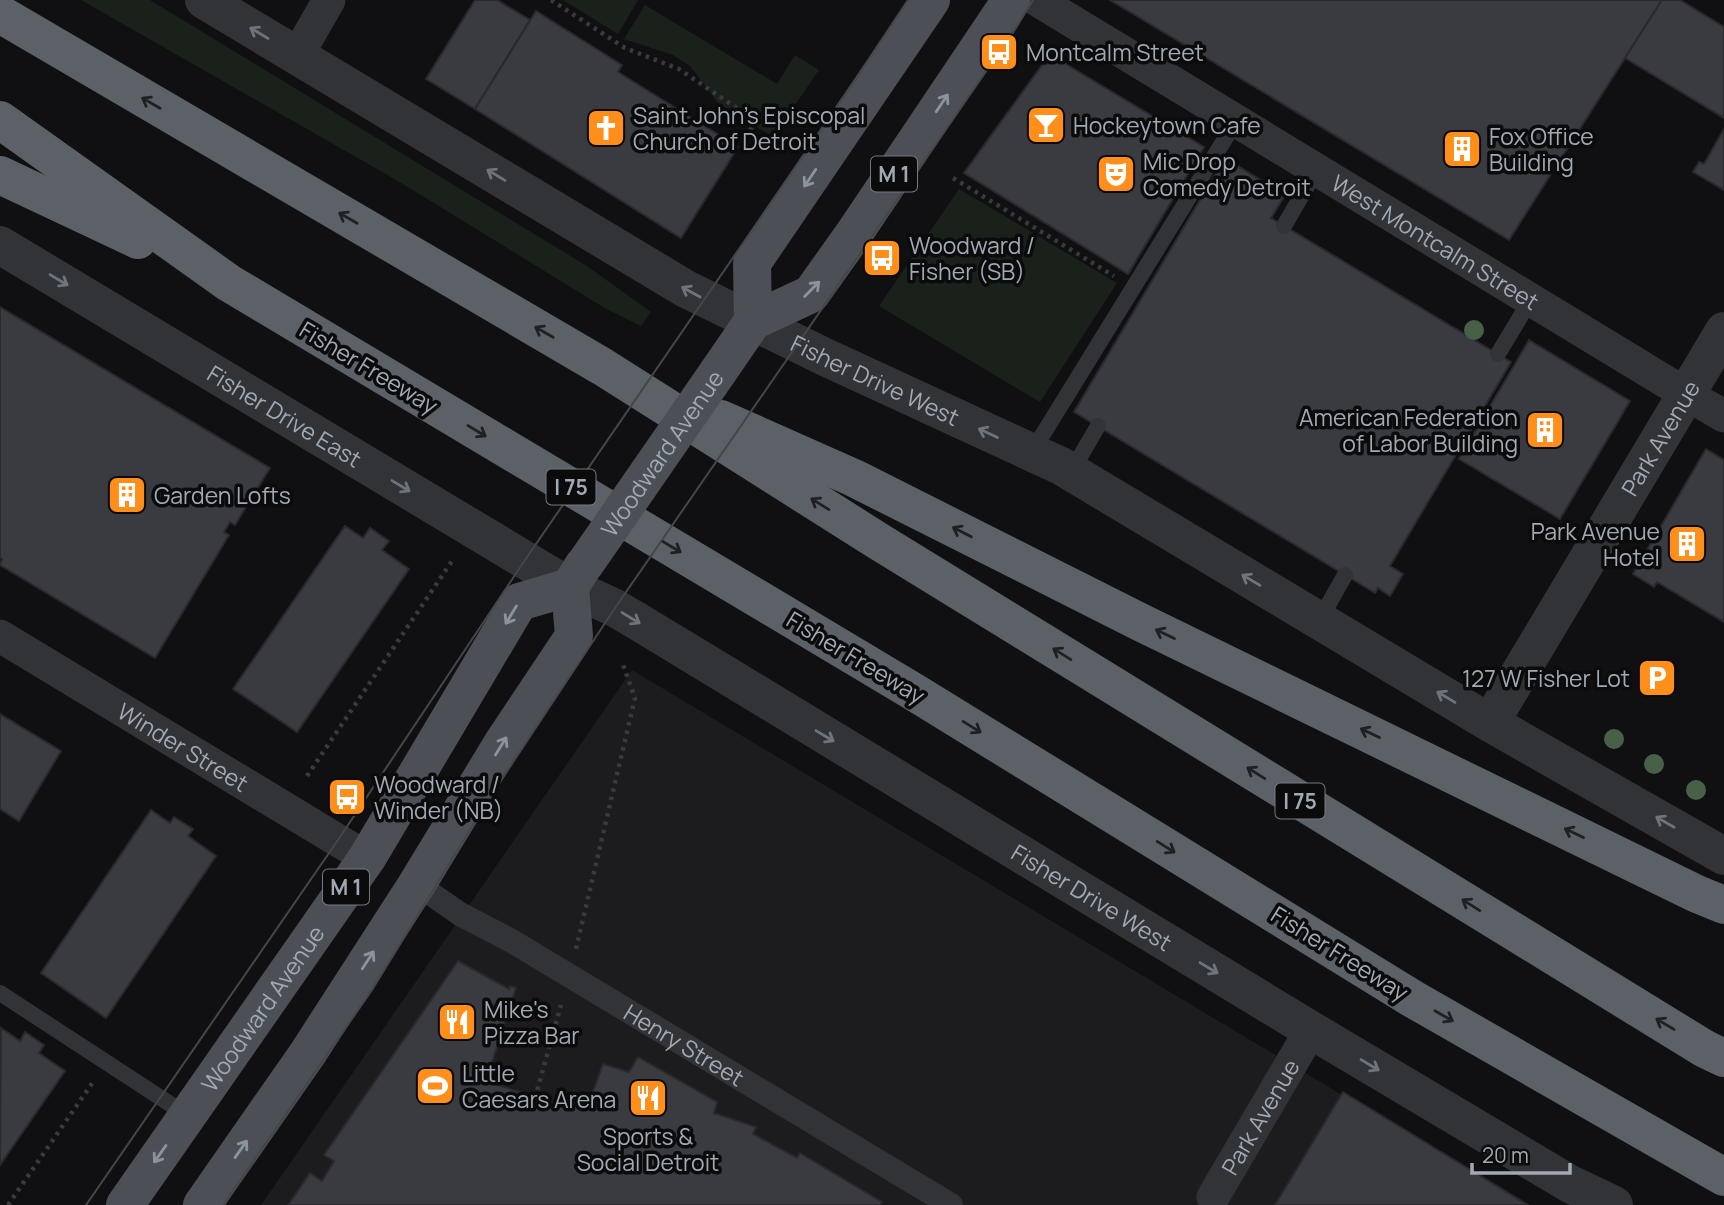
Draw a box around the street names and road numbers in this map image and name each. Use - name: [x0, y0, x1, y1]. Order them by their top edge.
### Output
- road number: M 1: [871, 156, 917, 192]
- street label: West Montcalm Street: [1326, 167, 1545, 317]
- street label: Fisher Freeway: [294, 313, 444, 421]
- street label: Fisher Drive West: [786, 327, 965, 433]
- street label: Fisher Drive East: [202, 357, 368, 474]
- street label: Woodward Avenue: [593, 363, 731, 543]
- street label: Park Avenue: [1613, 374, 1707, 502]
- road number: I 75: [546, 470, 596, 504]
- street label: Fisher Freeway: [781, 603, 931, 711]
- street label: Winder Street: [112, 695, 255, 799]
- road number: I 75: [1276, 784, 1324, 818]
- street label: Fisher Drive West: [1006, 836, 1178, 958]
- road number: M 1: [323, 870, 369, 904]
- street label: Fisher Freeway: [1265, 898, 1415, 1008]
- street label: Woodward Avenue: [193, 919, 331, 1098]
- street label: Henry Street: [618, 996, 750, 1093]
- street label: Park Avenue: [1214, 1053, 1307, 1181]

